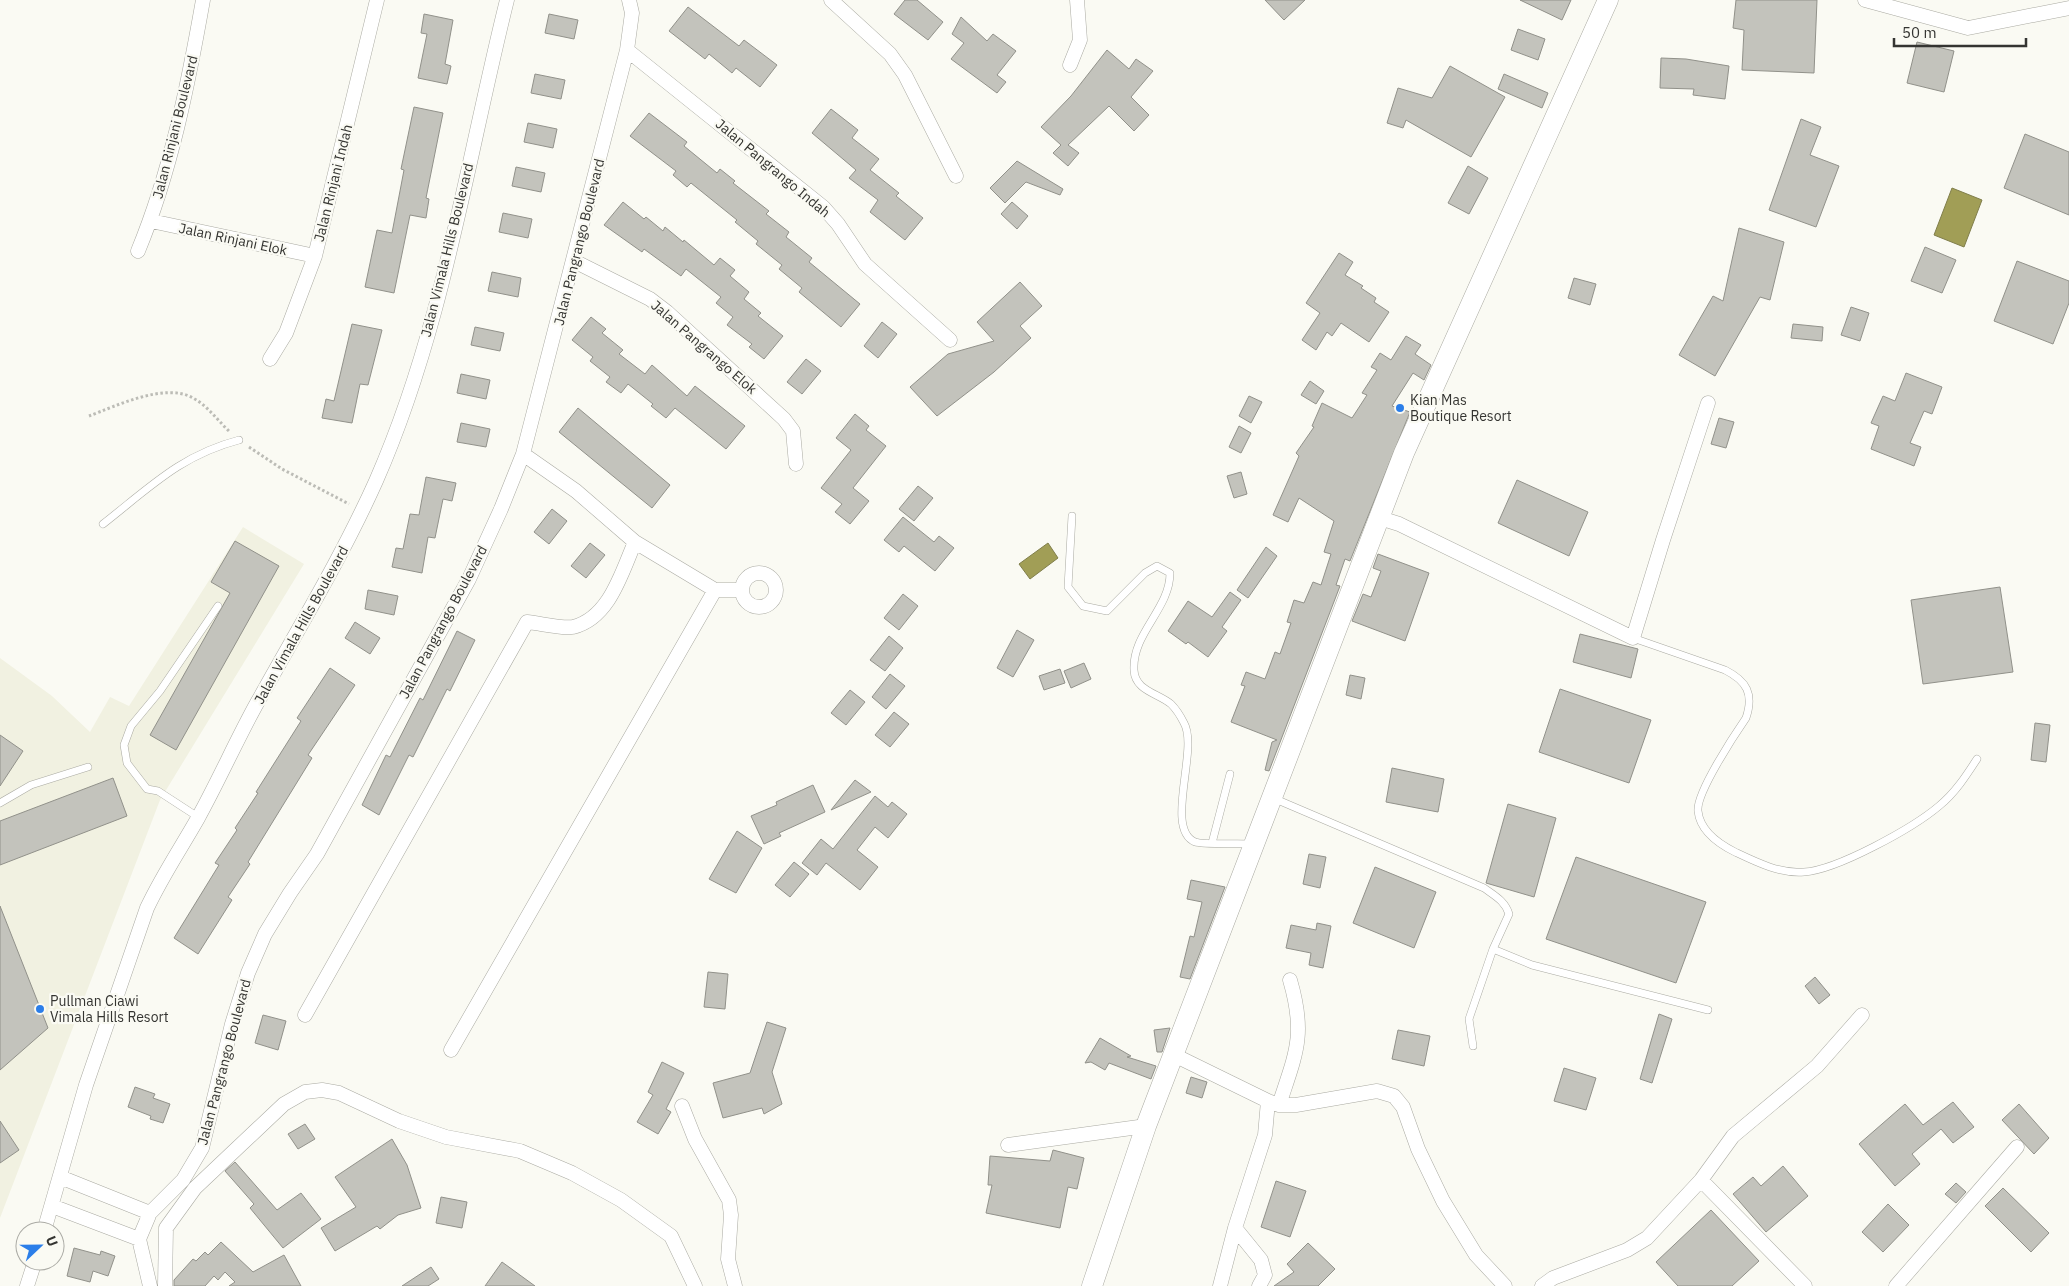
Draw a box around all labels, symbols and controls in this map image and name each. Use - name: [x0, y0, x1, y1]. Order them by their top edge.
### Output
- scale bar: [1894, 15, 2026, 47]
- text: 50 m: [1902, 23, 1937, 42]
- street label: Jalan Rinjani Boulevard: [148, 53, 202, 201]
- street label: Jalan Pangrango Indah: [712, 115, 834, 221]
- street label: Jalan Rinjani Indah: [310, 122, 356, 244]
- street label: Jalan Pangrango Boulevard: [550, 157, 608, 327]
- street label: Jalan Vimala Hills Boulevard: [417, 161, 477, 339]
- street label: Jalan Rinjani Elok: [177, 219, 290, 259]
- street label: Jalan Pangrango Elok: [647, 296, 761, 398]
- place label: Kian Mas Boutique Resort: [1410, 391, 1512, 425]
- marker: Kian Mas Boutique Resort: [1394, 402, 1406, 414]
- street label: Jalan Pangrango Boulevard: [395, 542, 491, 702]
- street label: Jalan Vimala Hills Boulevard: [250, 543, 352, 707]
- street label: Jalan Pangrango Boulevard: [193, 977, 255, 1147]
- place label: Pullman Ciawi Vimala Hills Resort: [50, 992, 169, 1026]
- marker: Pullman Ciawi Vimala Hills Resort: [34, 1003, 46, 1015]
- north arrow: [15, 1221, 65, 1271]
- text: U: [42, 1233, 62, 1249]

